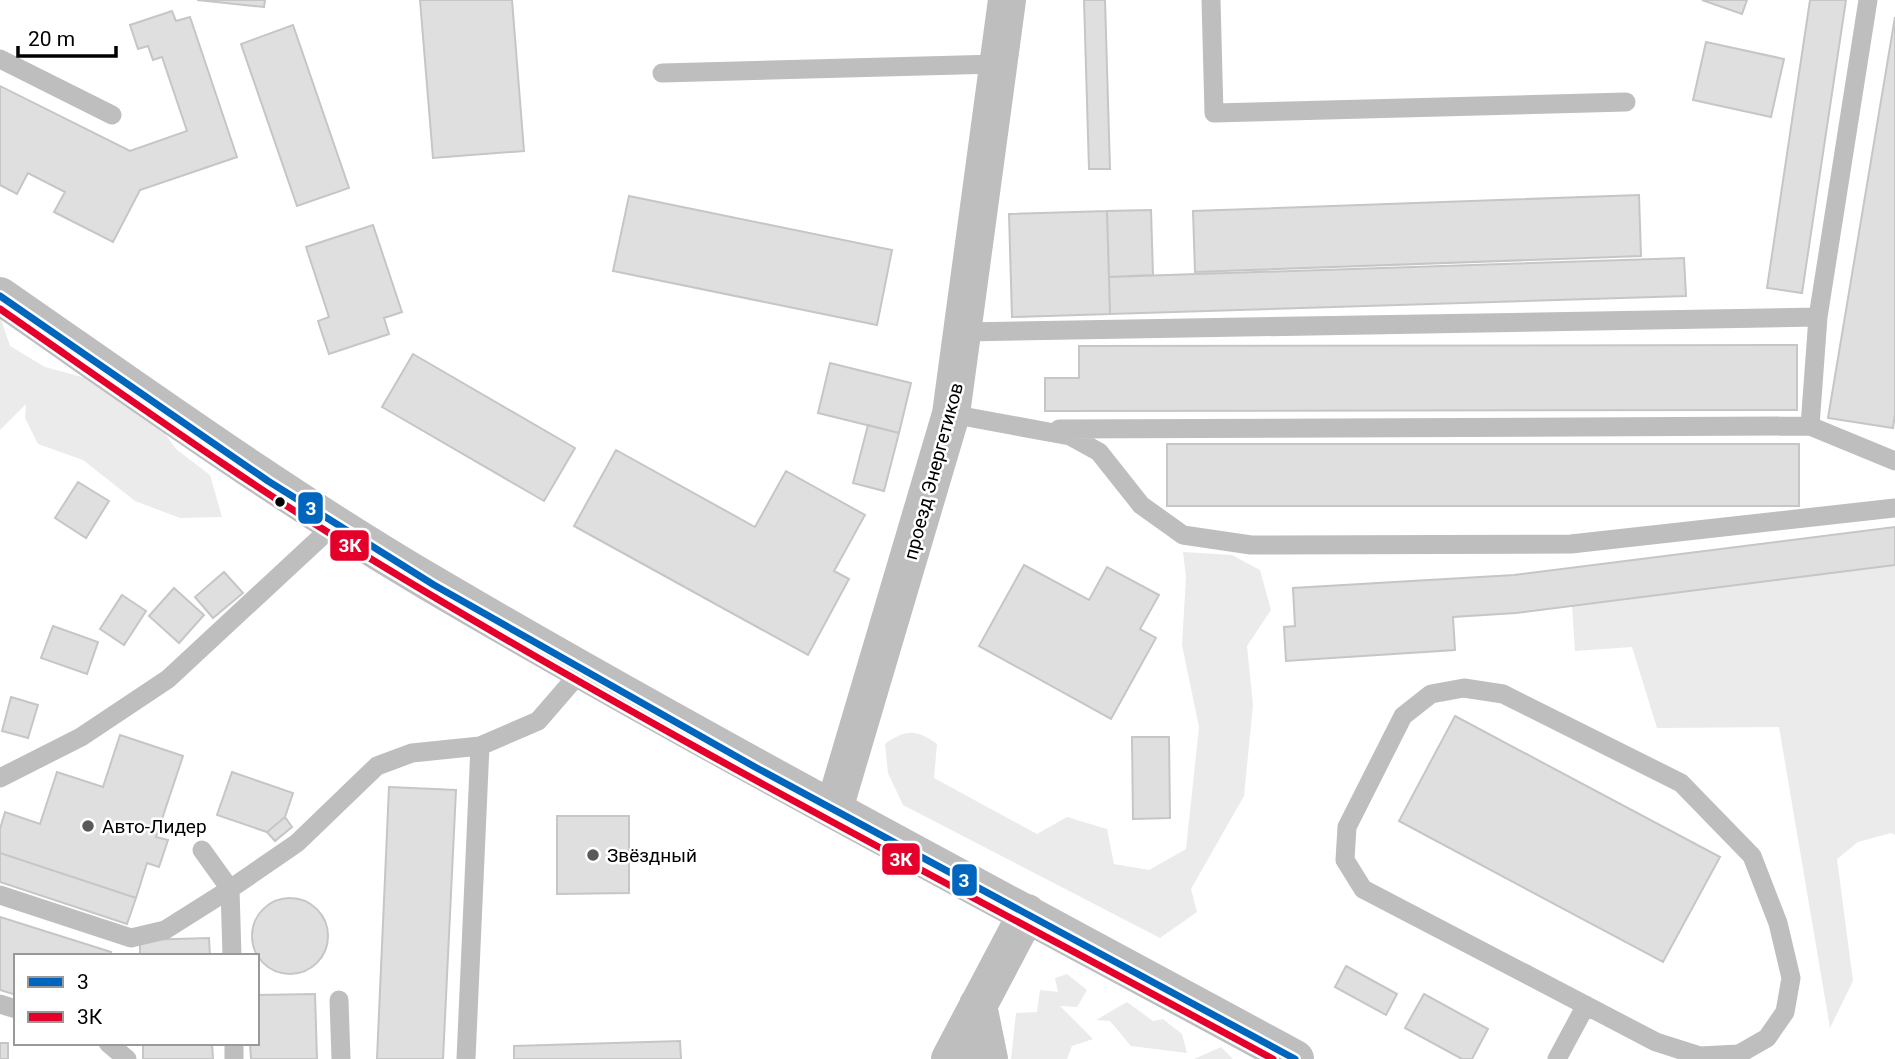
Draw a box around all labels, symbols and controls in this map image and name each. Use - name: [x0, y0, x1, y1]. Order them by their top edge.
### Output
- scale bar: [18, 14, 116, 58]
- text: 20 m: [28, 27, 75, 51]
- street label: проезд Энергетиков: [899, 380, 968, 562]
- line badge: 3: [297, 491, 324, 525]
- unlabelled marker: [273, 495, 287, 509]
- text: 3: [306, 497, 316, 520]
- line badge: 3К: [329, 529, 370, 562]
- text: 3К: [338, 534, 362, 557]
- place label: Авто-Лидер: [102, 815, 207, 838]
- marker: Авто-Лидер: [80, 818, 96, 834]
- line badge: 3К: [881, 842, 921, 876]
- place label: Звёздный: [607, 844, 697, 867]
- marker: Звёздный: [585, 847, 601, 863]
- text: 3К: [889, 848, 913, 871]
- line badge: 3: [951, 863, 978, 897]
- text: 3: [959, 869, 969, 892]
- legend: [14, 954, 259, 1045]
- text: 3: [77, 970, 89, 994]
- text: 3К: [77, 1005, 103, 1029]

